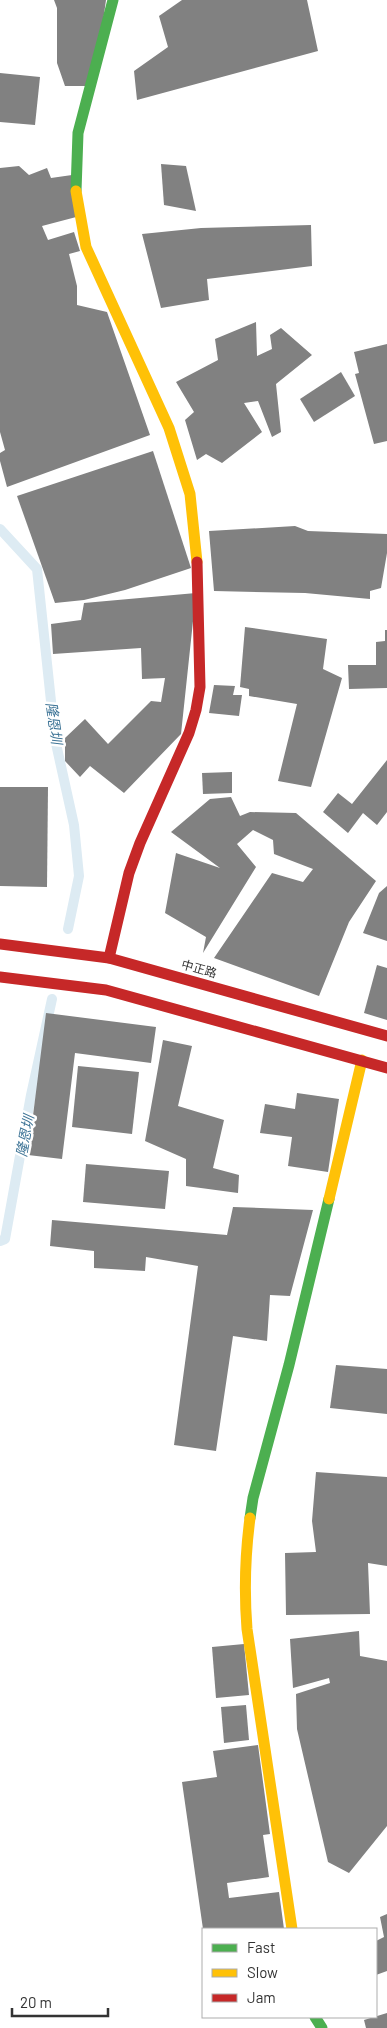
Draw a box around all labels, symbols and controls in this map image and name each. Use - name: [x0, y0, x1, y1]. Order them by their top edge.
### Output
- water label: 隆恩圳: [43, 701, 66, 747]
- street label: 中正路: [180, 956, 219, 980]
- water label: 隆恩圳: [12, 1112, 37, 1158]
- legend: [202, 1928, 377, 2018]
- text: Fast: [247, 1938, 275, 1956]
- text: Slow: [247, 1963, 278, 1981]
- scale bar: [12, 1986, 109, 2018]
- text: Jam: [247, 1988, 276, 2006]
- text: 20 m: [20, 1993, 52, 2011]

